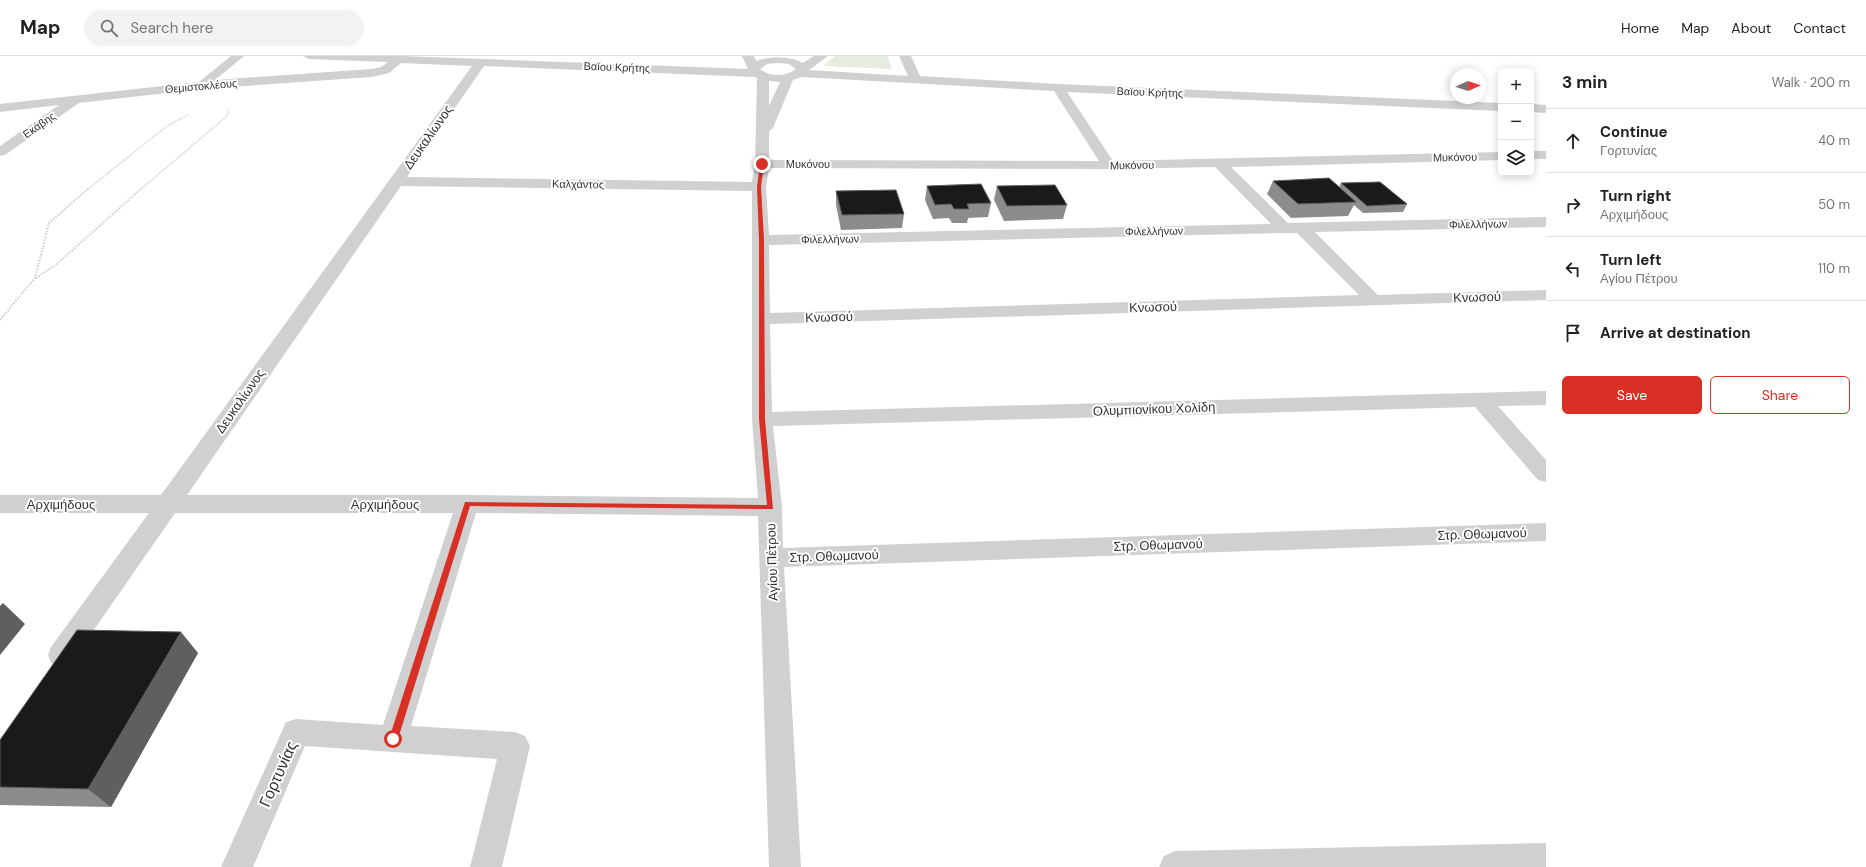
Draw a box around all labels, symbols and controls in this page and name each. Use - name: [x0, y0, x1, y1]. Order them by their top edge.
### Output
- search box: [84, 10, 364, 46]
- text: Map: [20, 15, 60, 40]
- icon: search: [98, 17, 120, 39]
- text: Search here: [130, 18, 213, 38]
- text: Home: [1621, 19, 1659, 37]
- text: Map: [1681, 19, 1709, 37]
- text: About: [1731, 19, 1771, 37]
- text: Contact: [1793, 19, 1846, 37]
- street label: Βαϊου Κρήτης: [583, 59, 651, 75]
- north arrow: [1450, 68, 1486, 104]
- map controls: [1498, 68, 1534, 176]
- button: +: [1498, 68, 1534, 104]
- text: 3 min: [1562, 71, 1607, 93]
- text: Walk · 200 m: [1772, 74, 1850, 91]
- street label: Θεμιστοκλέους: [164, 76, 238, 96]
- street label: Βαϊου Κρήτης: [1116, 84, 1184, 100]
- street label: Δευκαλίωνος: [400, 101, 456, 173]
- button: −: [1498, 104, 1534, 140]
- street label: Εκάβης: [20, 109, 58, 141]
- text: Continue: [1600, 122, 1668, 142]
- icon: ahead: [1562, 130, 1584, 152]
- text: 40 m: [1818, 132, 1850, 149]
- button: layers: [1498, 140, 1534, 176]
- text: Γορτυνίας: [1600, 142, 1657, 159]
- street label: Μυκόνου: [1433, 150, 1477, 164]
- route end: [753, 155, 771, 173]
- street label: Μυκόνου: [786, 157, 830, 171]
- street label: Μυκόνου: [1110, 158, 1154, 172]
- street label: Καλχάντος: [552, 177, 604, 191]
- text: Turn right: [1600, 186, 1671, 206]
- icon: right: [1562, 194, 1584, 216]
- text: 50 m: [1818, 196, 1850, 213]
- text: Αρχιμήδους: [1600, 206, 1668, 223]
- street label: Φιλελλήνων: [1449, 216, 1508, 232]
- street label: Φιλελλήνων: [1125, 223, 1184, 239]
- street label: Φιλελλήνων: [801, 231, 860, 247]
- text: Turn left: [1600, 250, 1661, 270]
- icon: left: [1562, 258, 1584, 280]
- text: 110 m: [1818, 260, 1850, 277]
- text: Αγίου Πέτρου: [1600, 270, 1678, 287]
- street label: Κνωσού: [1453, 288, 1501, 306]
- street label: Κνωσού: [1129, 298, 1177, 316]
- street label: Κνωσού: [805, 308, 853, 326]
- icon: arrive: [1562, 322, 1584, 344]
- text: Arrive at destination: [1600, 323, 1751, 343]
- street label: Δευκαλίωνος: [212, 365, 268, 437]
- button: Save: [1562, 376, 1702, 414]
- button: Share: [1710, 376, 1850, 414]
- street label: Ολυμπιονίκου Χολίδη: [1093, 398, 1215, 420]
- street label: Αρχιμήδους: [27, 496, 95, 513]
- street label: Αρχιμήδους: [351, 496, 419, 513]
- street label: Αγίου Πέτρου: [762, 523, 782, 601]
- street label: Στρ. Οθωμανού: [1437, 524, 1527, 544]
- street label: Στρ. Οθωμανού: [1113, 535, 1203, 555]
- street label: Στρ. Οθωμανού: [789, 546, 879, 566]
- route start: [384, 730, 402, 748]
- street label: Γορτυνίας: [254, 737, 302, 810]

